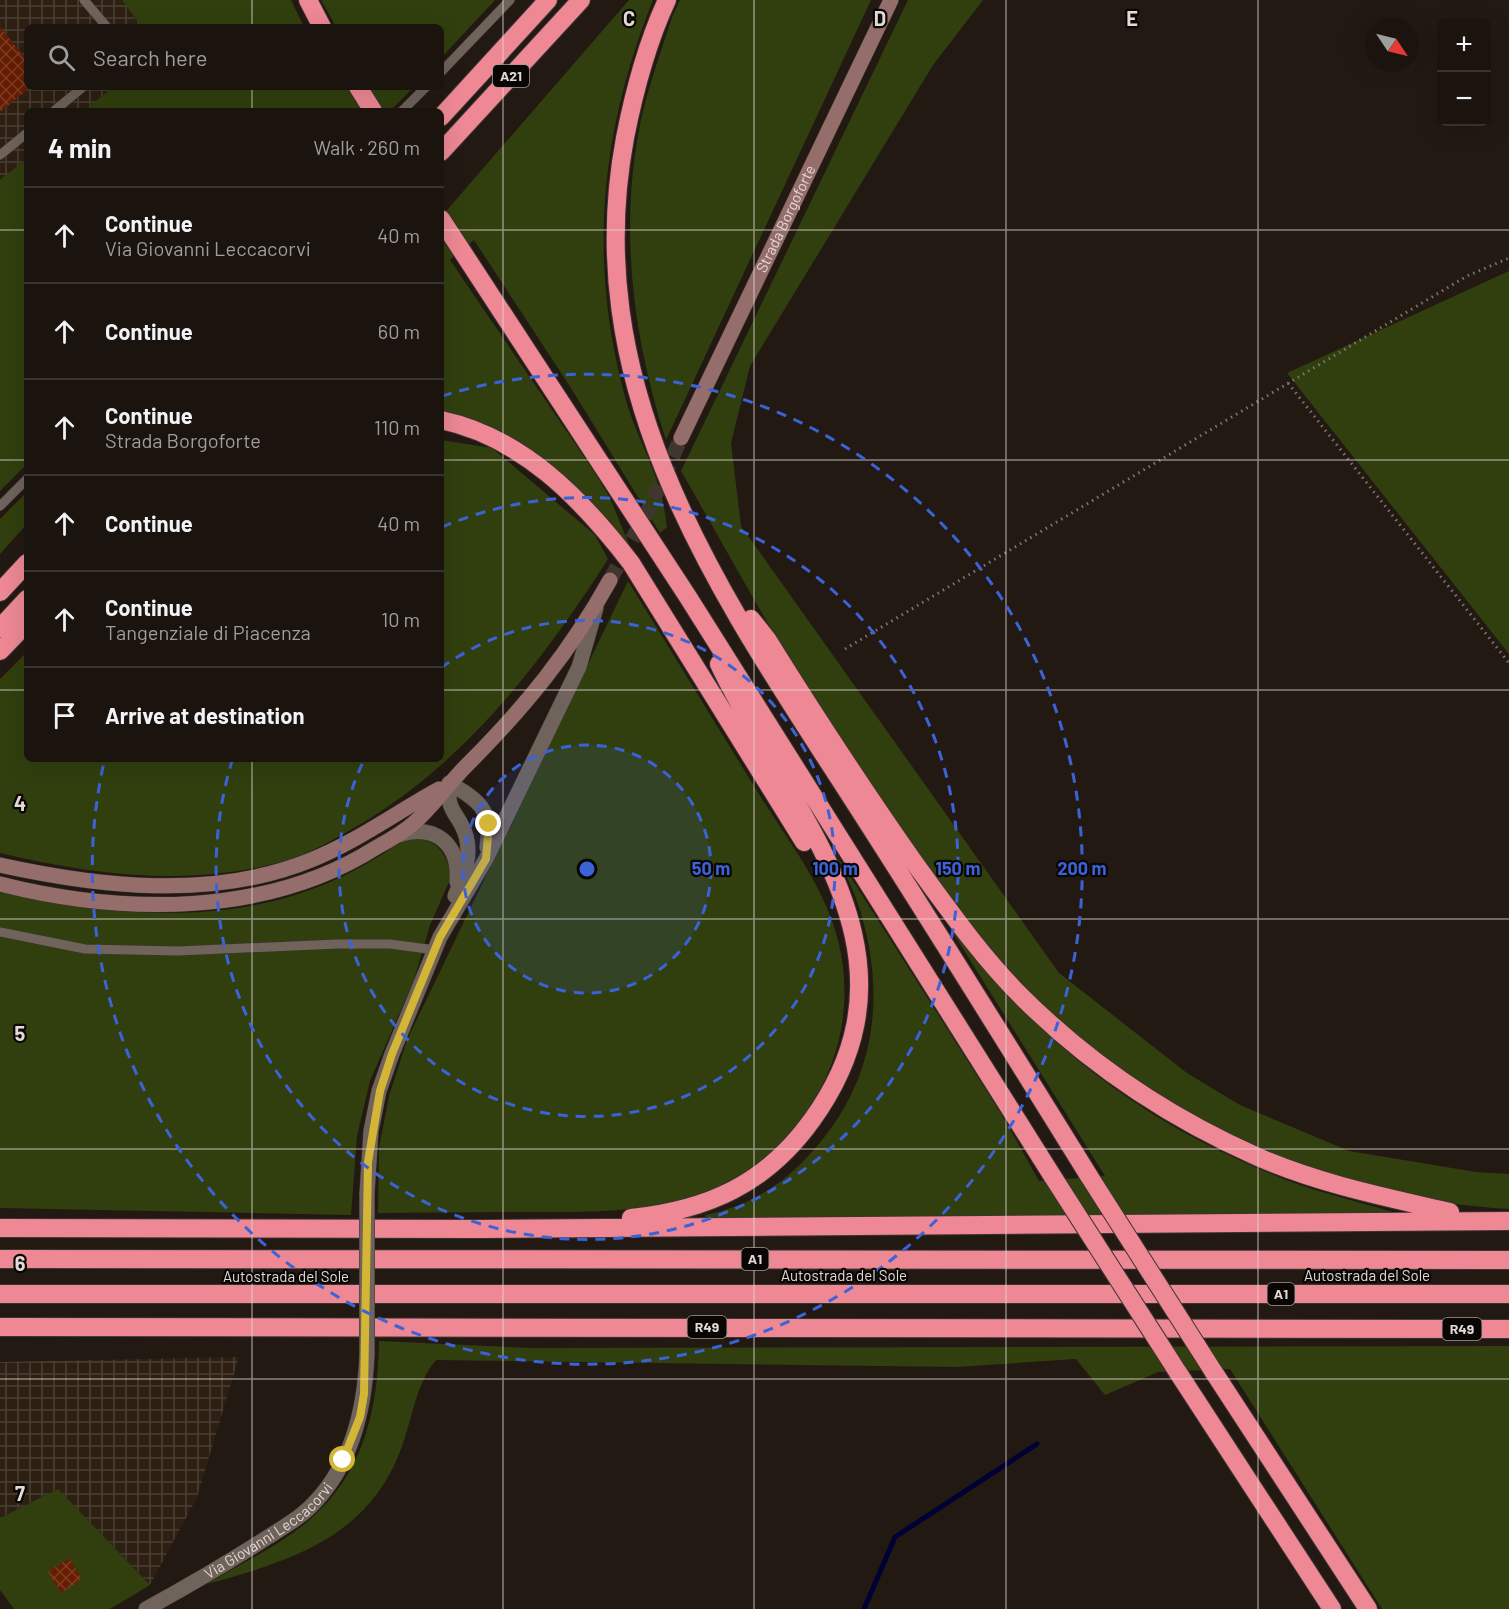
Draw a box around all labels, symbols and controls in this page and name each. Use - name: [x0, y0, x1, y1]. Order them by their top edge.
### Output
- text: C: [623, 6, 635, 30]
- text: D: [874, 6, 886, 30]
- text: E: [1126, 6, 1138, 30]
- north arrow: [1365, 18, 1419, 72]
- map controls: [1437, 18, 1491, 126]
- button: +: [1437, 18, 1491, 72]
- search box: [24, 24, 444, 90]
- icon: search: [45, 41, 78, 74]
- text: Search here: [93, 44, 207, 70]
- road number: A21: [493, 65, 529, 87]
- button: −: [1437, 72, 1491, 126]
- text: 4 min: [48, 132, 112, 163]
- text: Walk · 260 m: [313, 135, 420, 159]
- street label: Strada Borgoforte: [752, 162, 819, 275]
- text: Continue: [105, 210, 193, 236]
- icon: ahead: [48, 219, 81, 252]
- text: 40 m: [377, 223, 420, 247]
- text: Via Giovanni Leccacorvi: [105, 236, 311, 260]
- icon: ahead: [48, 315, 81, 348]
- text: Continue: [105, 318, 193, 344]
- text: 60 m: [378, 319, 420, 343]
- text: Continue: [105, 402, 193, 428]
- icon: ahead: [48, 411, 81, 444]
- text: 110 m: [374, 415, 420, 439]
- text: Strada Borgoforte: [105, 428, 261, 452]
- icon: ahead: [48, 507, 81, 540]
- text: Continue: [105, 510, 193, 536]
- text: 40 m: [377, 511, 420, 535]
- text: Continue: [105, 594, 193, 620]
- icon: ahead: [48, 603, 81, 636]
- text: 10 m: [381, 607, 420, 631]
- text: Tangenziale di Piacenza: [105, 620, 311, 644]
- icon: arrive: [48, 699, 81, 732]
- text: Arrive at destination: [105, 702, 304, 728]
- text: 4: [14, 791, 26, 815]
- route end: [475, 810, 501, 836]
- text: 50 m: [692, 857, 730, 879]
- text: 100 m: [812, 857, 858, 879]
- text: 150 m: [936, 857, 980, 879]
- text: 200 m: [1057, 857, 1107, 879]
- centre of rings: [577, 859, 597, 879]
- text: 5: [15, 1021, 26, 1045]
- road number: A1: [742, 1248, 768, 1270]
- text: 6: [15, 1251, 26, 1275]
- street label: Autostrada del Sole: [781, 1266, 907, 1284]
- street label: Autostrada del Sole: [1304, 1266, 1430, 1284]
- street label: Autostrada del Sole: [223, 1267, 349, 1285]
- road number: A1: [1268, 1283, 1294, 1305]
- road number: R49: [688, 1316, 726, 1338]
- road number: R49: [1442, 1318, 1482, 1340]
- route start: [329, 1446, 355, 1472]
- street label: Via Giovanni Leccacorvi: [201, 1479, 336, 1582]
- text: 7: [15, 1481, 25, 1505]

